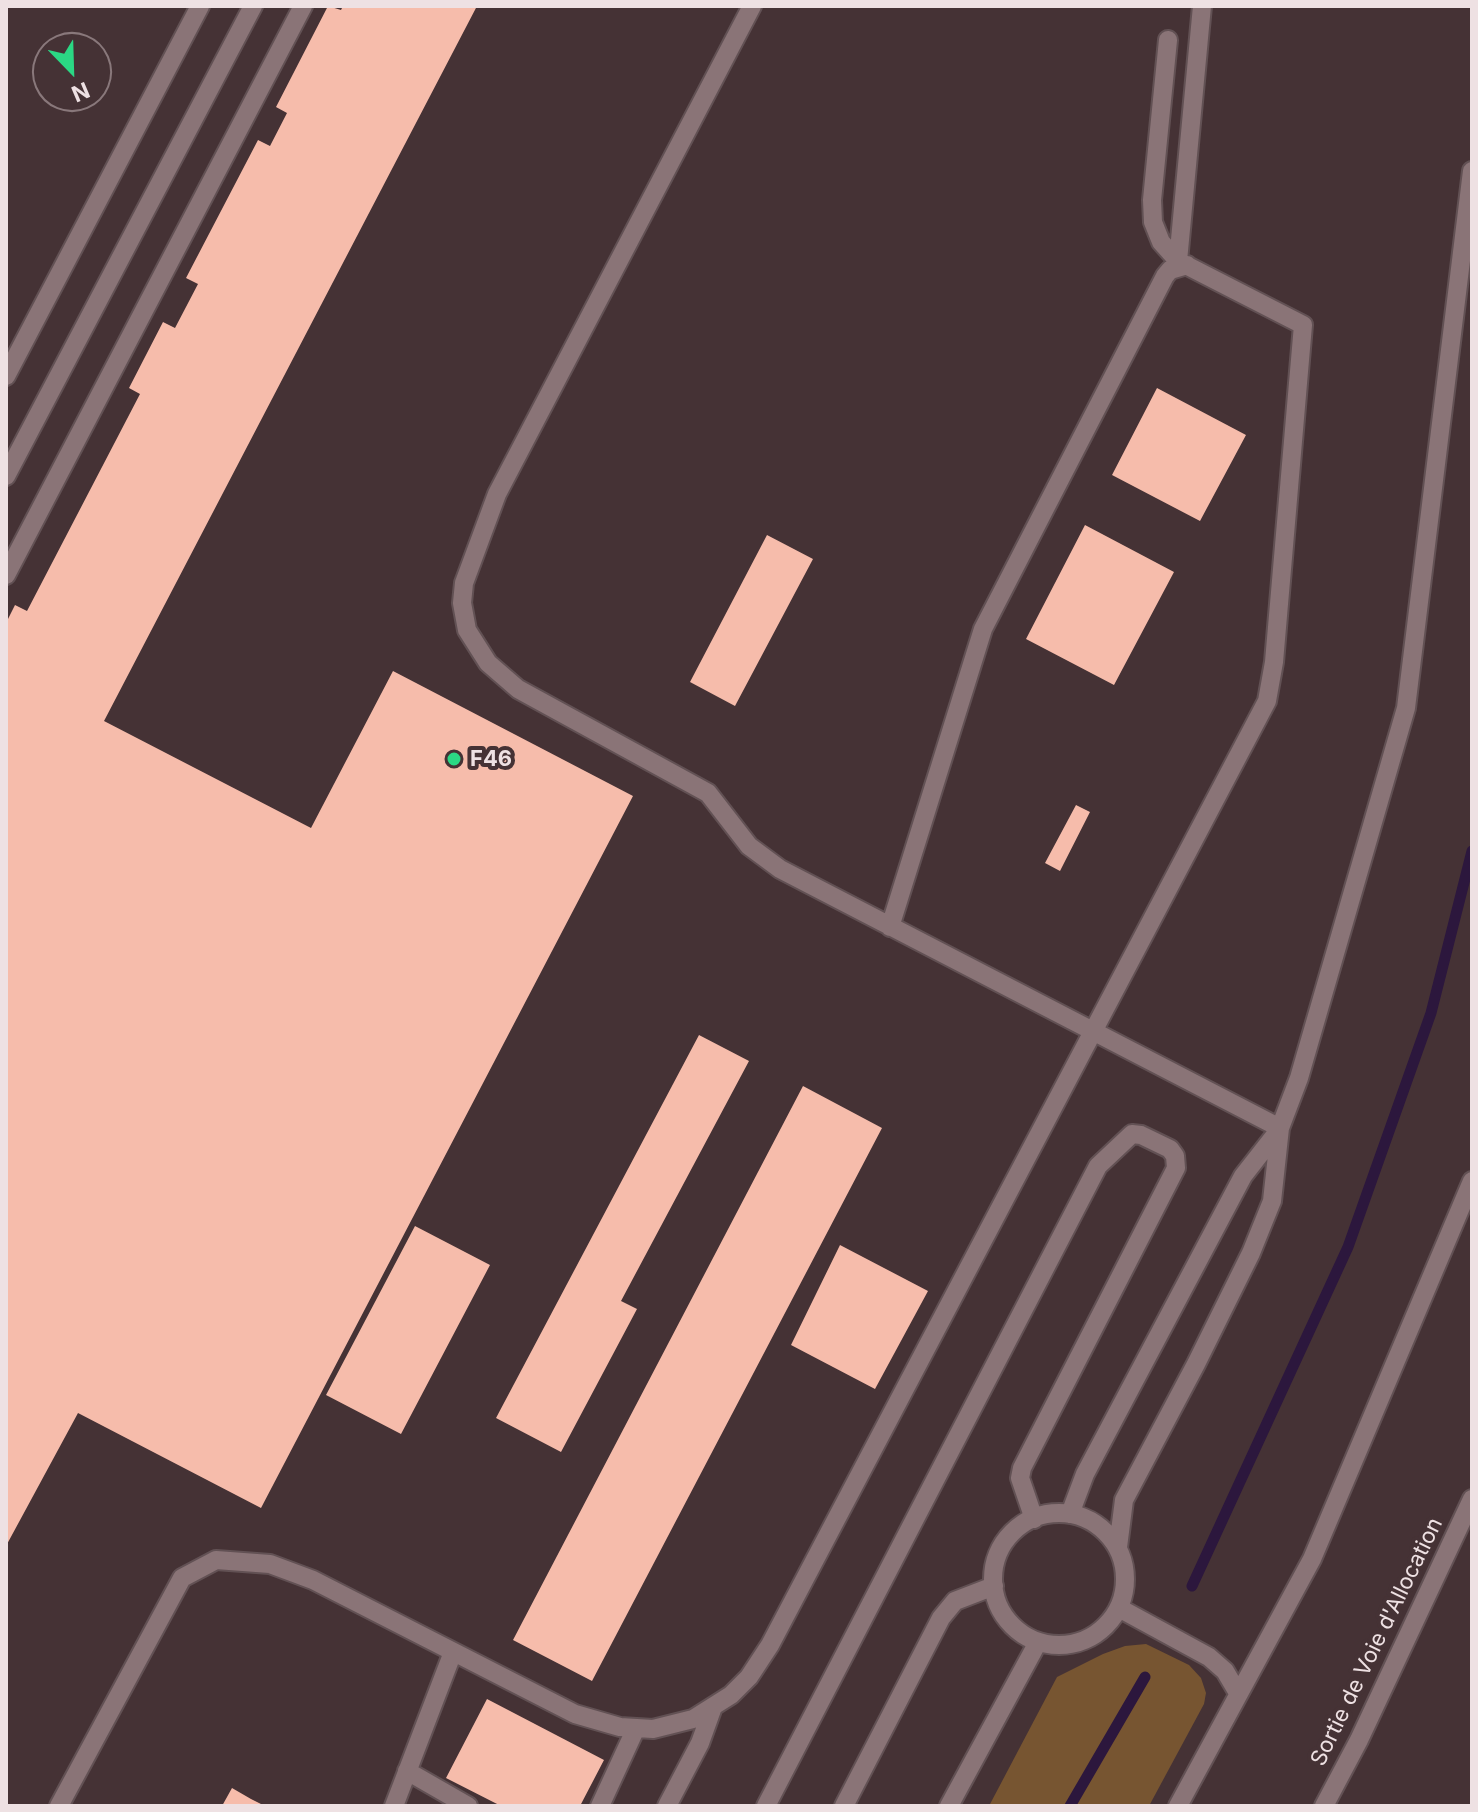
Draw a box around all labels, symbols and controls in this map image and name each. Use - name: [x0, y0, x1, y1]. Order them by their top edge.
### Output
- north arrow: [32, 32, 112, 112]
- text: N: [68, 77, 93, 107]
- place label: F46: [470, 746, 512, 772]
- marker: F46: [445, 750, 463, 768]
- street label: Sortie de Voie d'Allocation: [1305, 1514, 1449, 1770]

